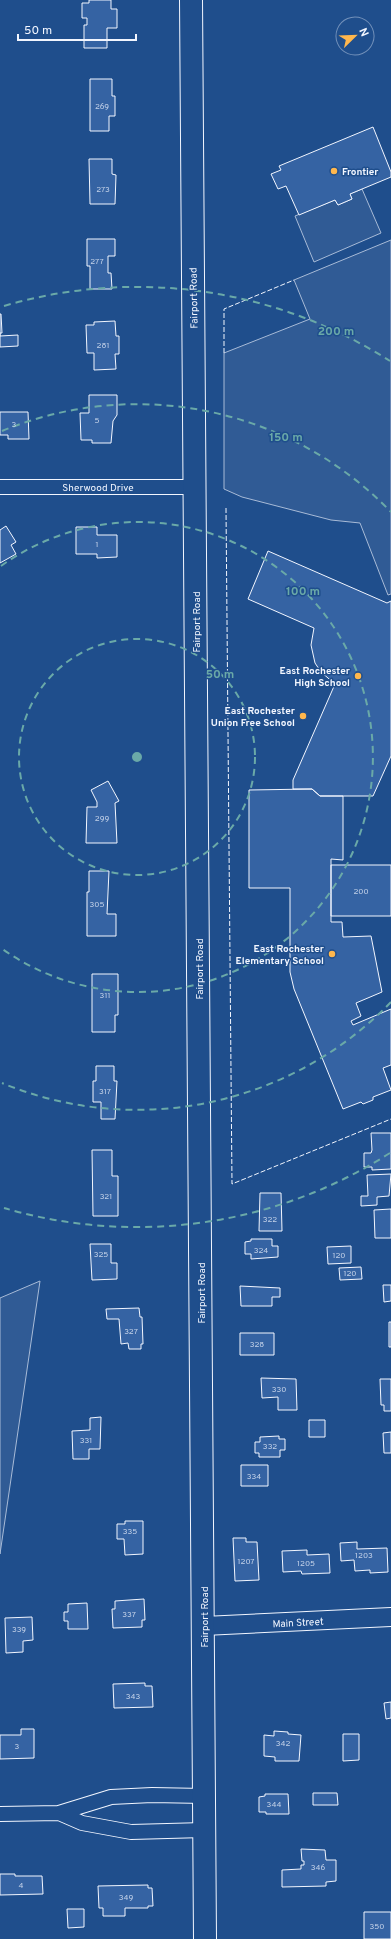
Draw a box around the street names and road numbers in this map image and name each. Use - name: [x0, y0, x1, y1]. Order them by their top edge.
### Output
- street label: Fairport Road: [187, 267, 202, 329]
- street label: Sherwood Drive: [62, 482, 134, 495]
- street label: Fairport Road: [191, 591, 204, 653]
- street label: Fairport Road: [194, 938, 207, 1000]
- street label: Fairport Road: [196, 1262, 209, 1324]
- street label: Fairport Road: [199, 1586, 212, 1648]
- street label: Main Street: [272, 1616, 324, 1631]

